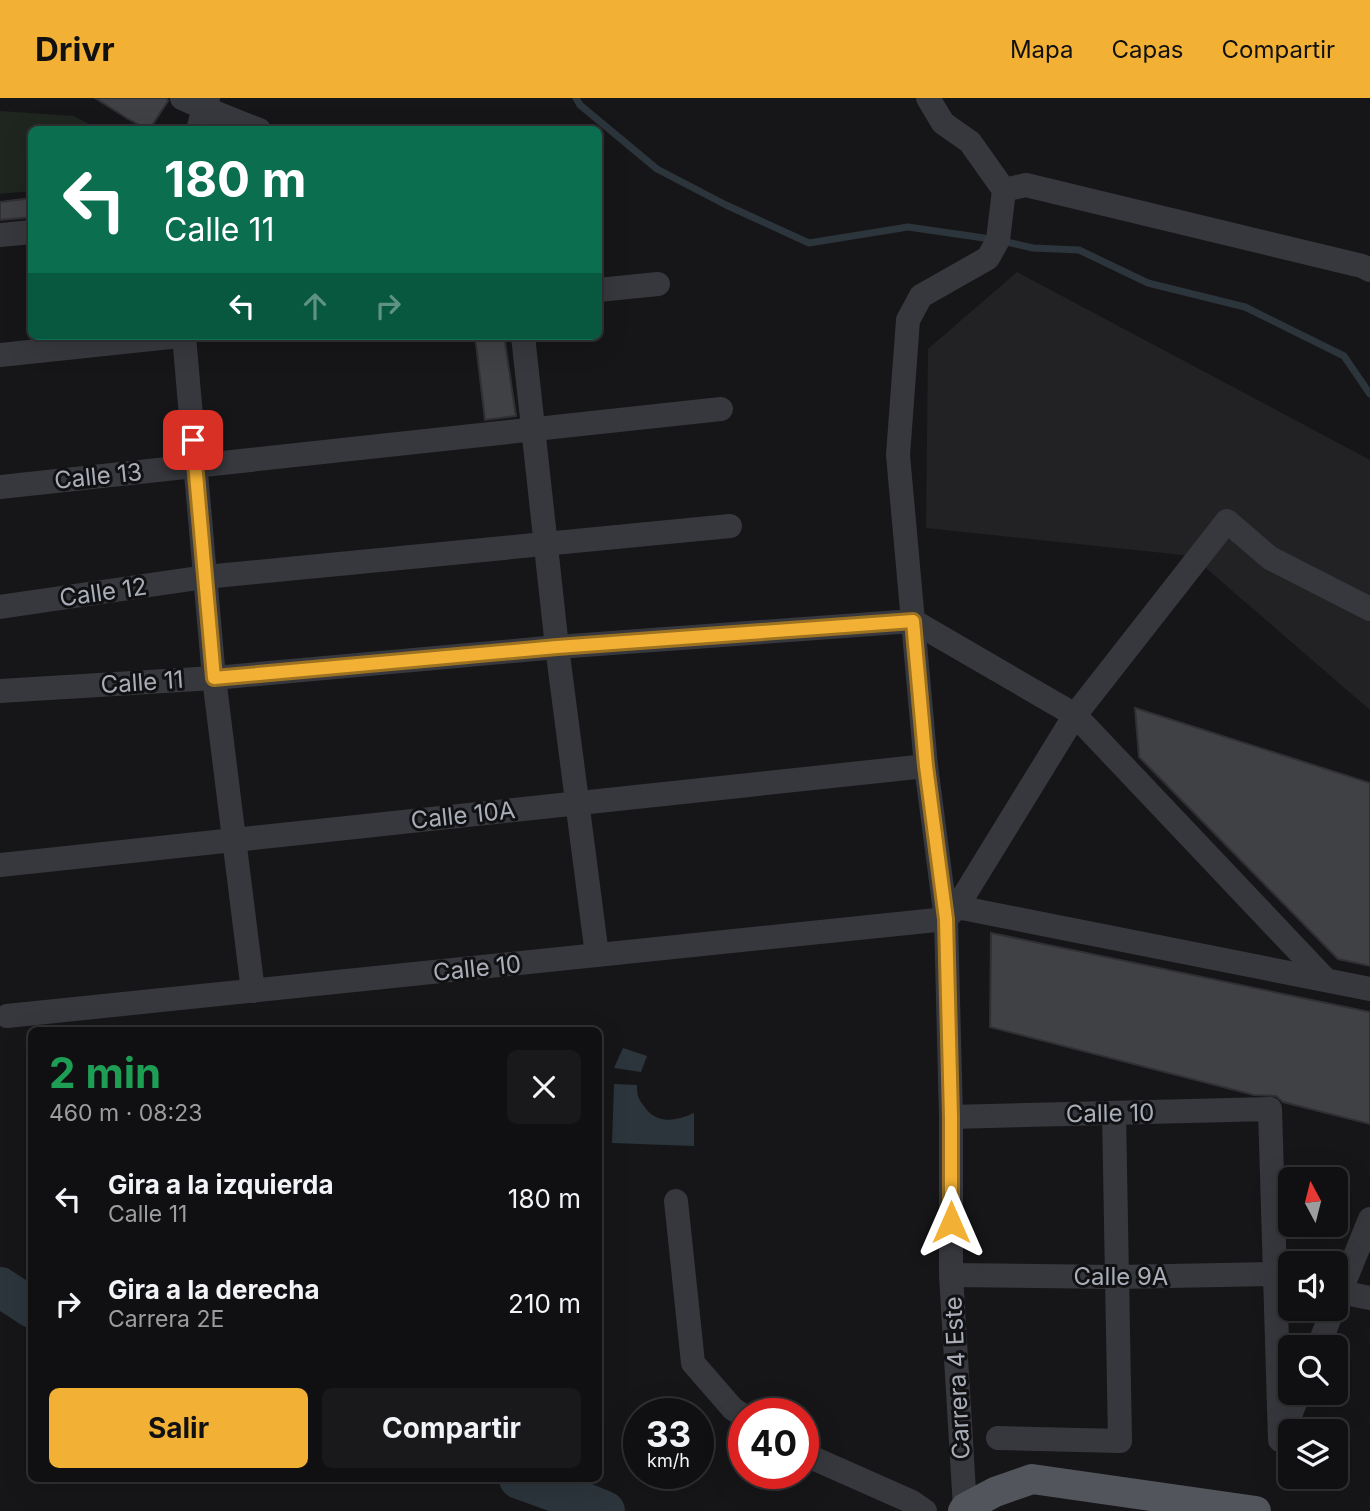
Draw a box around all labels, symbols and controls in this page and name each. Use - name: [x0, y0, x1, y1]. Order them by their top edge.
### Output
- text: Drivr: [35, 29, 115, 69]
- text: Mapa: [1010, 35, 1073, 64]
- text: Capas: [1111, 35, 1184, 64]
- text: Compartir: [1222, 35, 1335, 64]
- text: 180 m: [164, 150, 306, 209]
- icon: left: [49, 154, 140, 245]
- text: Calle 11: [164, 210, 275, 249]
- icon: left: [223, 287, 261, 325]
- icon: ahead: [296, 287, 334, 325]
- icon: right: [369, 287, 407, 325]
- pin: [163, 410, 223, 470]
- icon: arrive: [174, 421, 212, 459]
- street label: Calle 13: [53, 457, 143, 495]
- street label: Calle 12: [58, 572, 148, 612]
- street label: Calle 11: [100, 665, 184, 699]
- street label: Calle 10A: [409, 795, 517, 835]
- street label: Calle 10: [432, 949, 522, 987]
- text: 2 min: [49, 1047, 161, 1098]
- button: close: [507, 1050, 581, 1124]
- street label: Calle 10: [1066, 1098, 1154, 1128]
- text: 460 m · 08:23: [49, 1099, 202, 1127]
- north arrow: [1278, 1167, 1348, 1237]
- map controls: [1278, 1167, 1348, 1489]
- text: Gira a la izquierda: [108, 1169, 334, 1200]
- icon: left: [49, 1180, 87, 1218]
- text: 180 m: [508, 1183, 581, 1214]
- position arrow: [914, 1185, 988, 1259]
- text: Calle 11: [108, 1200, 187, 1228]
- button: sound: [1278, 1251, 1348, 1321]
- street label: Calle 9A: [1074, 1262, 1168, 1291]
- text: Gira a la derecha: [108, 1274, 320, 1305]
- icon: right: [49, 1285, 87, 1323]
- text: 210 m: [508, 1288, 581, 1319]
- street label: Carrera 4 Este: [938, 1296, 976, 1460]
- text: Carrera 2E: [108, 1305, 224, 1333]
- button: search: [1278, 1335, 1348, 1405]
- button: Salir: [49, 1388, 308, 1468]
- button: Compartir: [322, 1388, 581, 1468]
- speed limit sign: 40: [728, 1398, 819, 1489]
- text: 33: [646, 1413, 691, 1455]
- button: layers: [1278, 1419, 1348, 1489]
- text: km/h: [647, 1450, 690, 1471]

